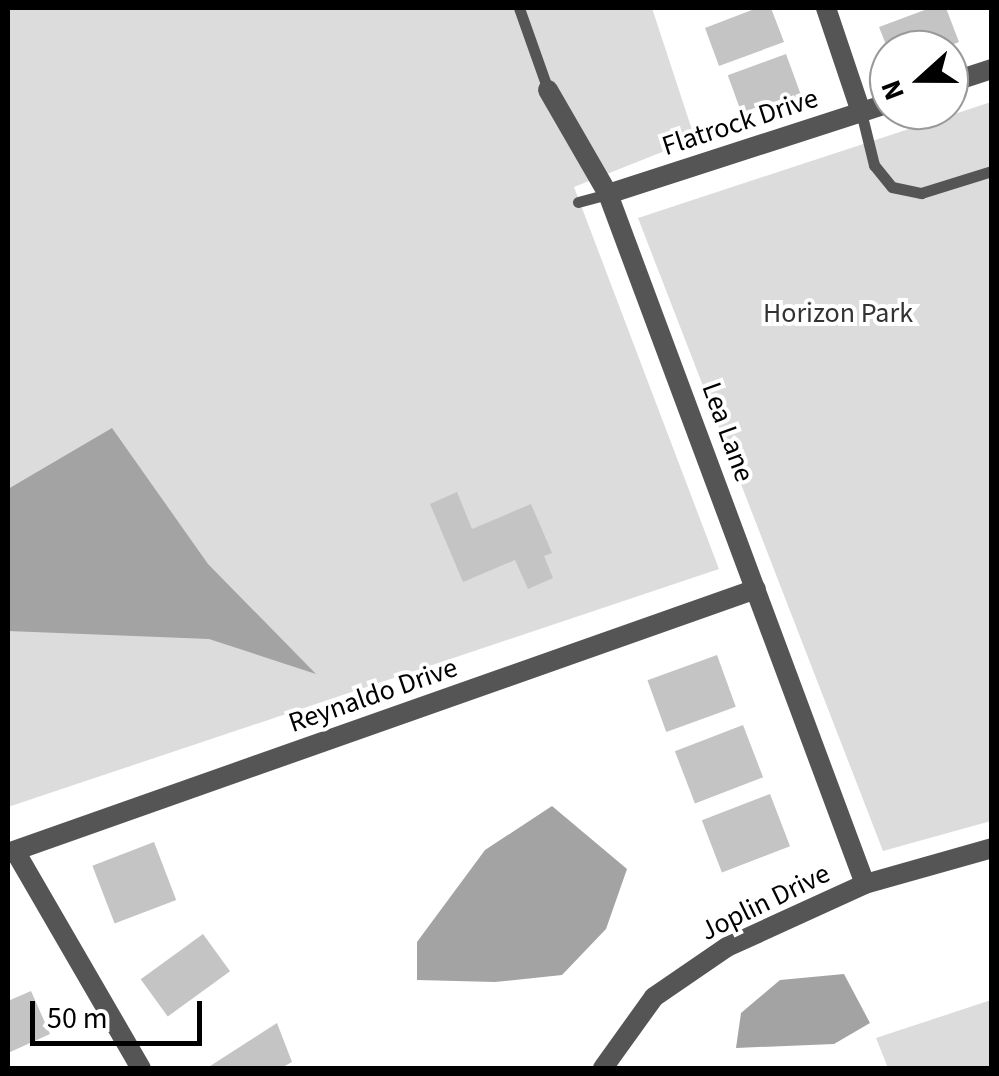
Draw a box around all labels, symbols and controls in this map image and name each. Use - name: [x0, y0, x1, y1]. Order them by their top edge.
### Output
- north arrow: [869, 30, 969, 130]
- text: N: [871, 74, 915, 106]
- street label: Flatrock Drive: [658, 81, 822, 163]
- park label: Horizon Park: [763, 296, 913, 330]
- street label: Lea Lane: [695, 378, 761, 486]
- street label: Reynaldo Drive: [284, 650, 462, 740]
- street label: Joplin Drive: [695, 856, 835, 948]
- scale bar: [35, 981, 208, 1043]
- text: 50 m: [47, 997, 108, 1040]

